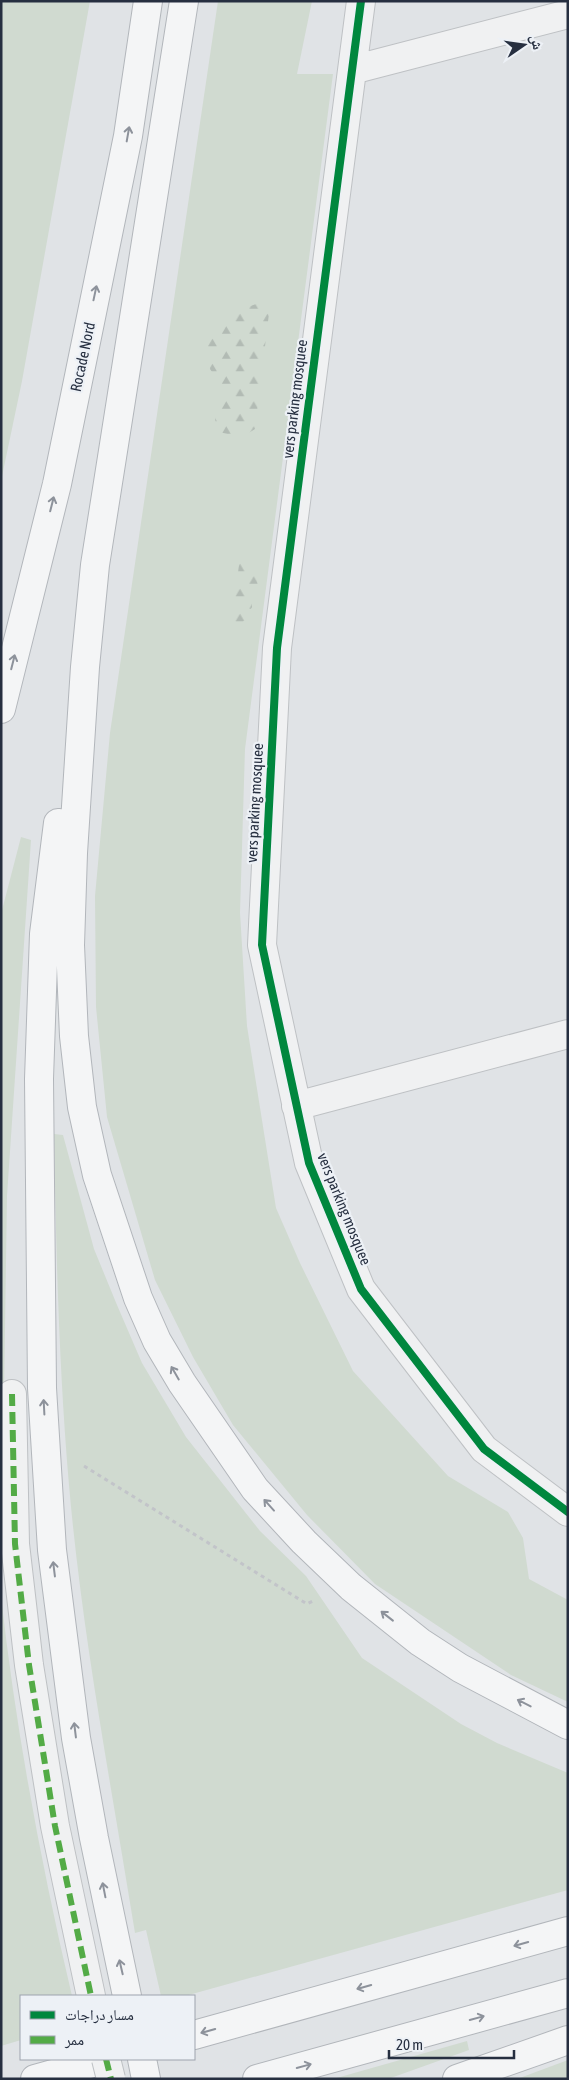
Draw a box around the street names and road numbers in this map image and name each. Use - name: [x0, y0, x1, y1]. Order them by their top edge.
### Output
- street label: Rocade Nord: [67, 321, 98, 393]
- street label: vers parking mosquee: [279, 338, 310, 459]
- street label: vers parking mosquee: [243, 743, 266, 863]
- street label: vers parking mosquee: [314, 1150, 375, 1268]

